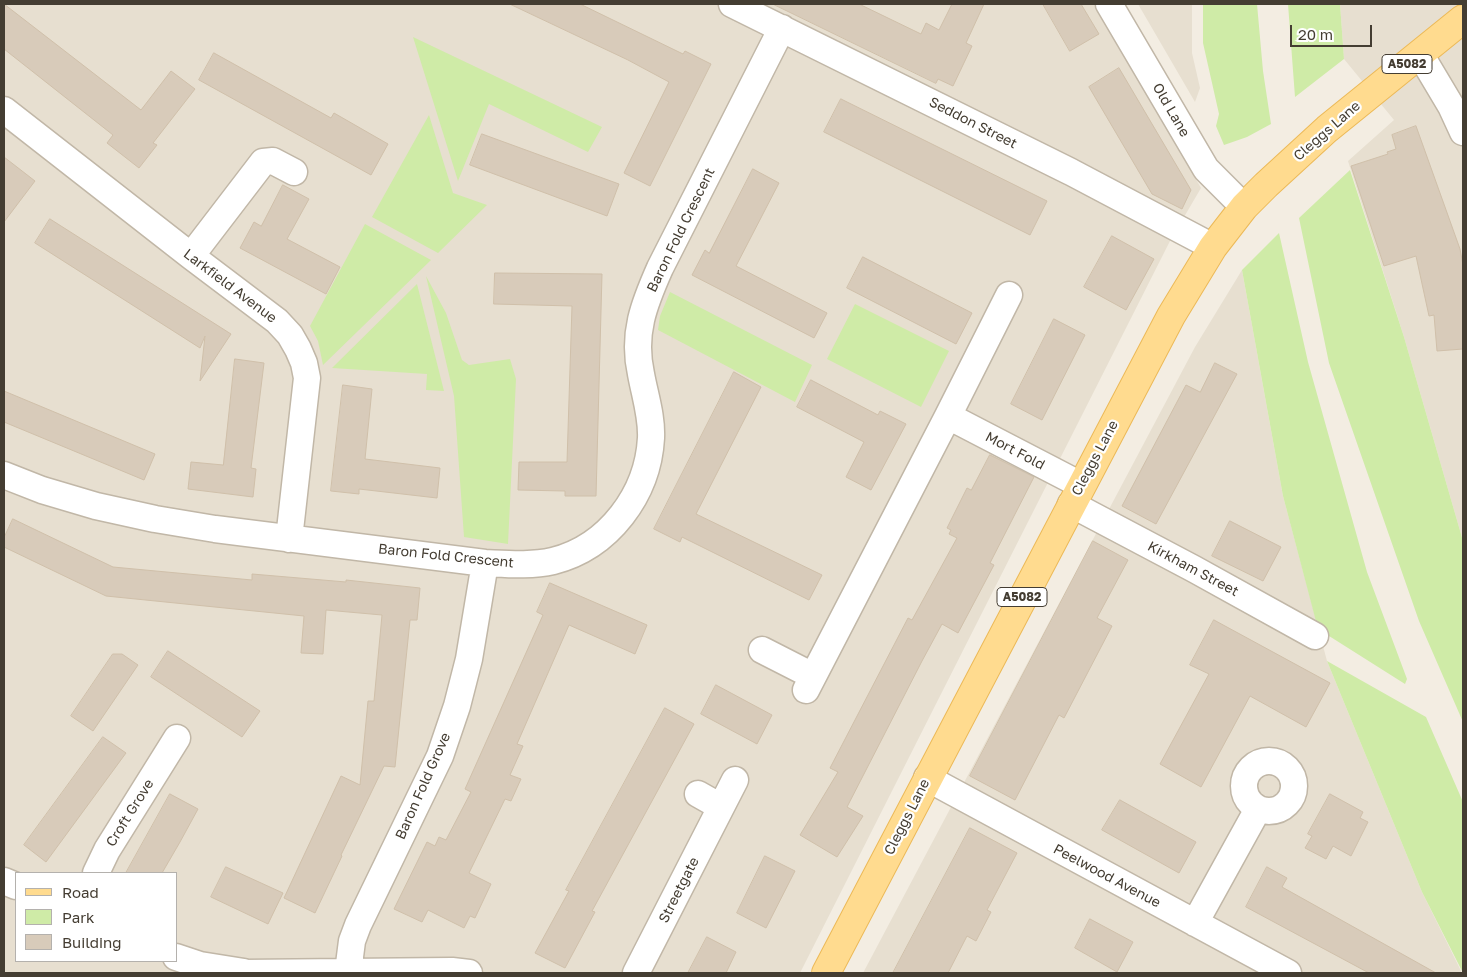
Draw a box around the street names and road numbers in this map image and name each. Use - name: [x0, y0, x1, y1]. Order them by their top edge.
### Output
- road number: A5082: [1382, 54, 1432, 74]
- street label: Old Lane: [1149, 80, 1193, 140]
- street label: Seddon Street: [926, 94, 1020, 152]
- street label: Cleggs Lane: [1290, 97, 1364, 165]
- street label: Baron Fold Crescent: [644, 165, 718, 295]
- street label: Larkfield Avenue: [180, 246, 280, 326]
- street label: Cleggs Lane: [1068, 417, 1122, 499]
- street label: Mort Fold: [982, 428, 1048, 474]
- street label: Kirkham Street: [1145, 538, 1241, 600]
- street label: Baron Fold Crescent: [377, 541, 515, 571]
- road number: A5082: [997, 588, 1047, 606]
- street label: Baron Fold Grove: [392, 730, 454, 842]
- street label: Croft Grove: [103, 776, 157, 850]
- street label: Cleggs Lane: [881, 776, 933, 858]
- street label: Peelwood Avenue: [1050, 841, 1164, 911]
- street label: Streetgate: [655, 854, 703, 926]

